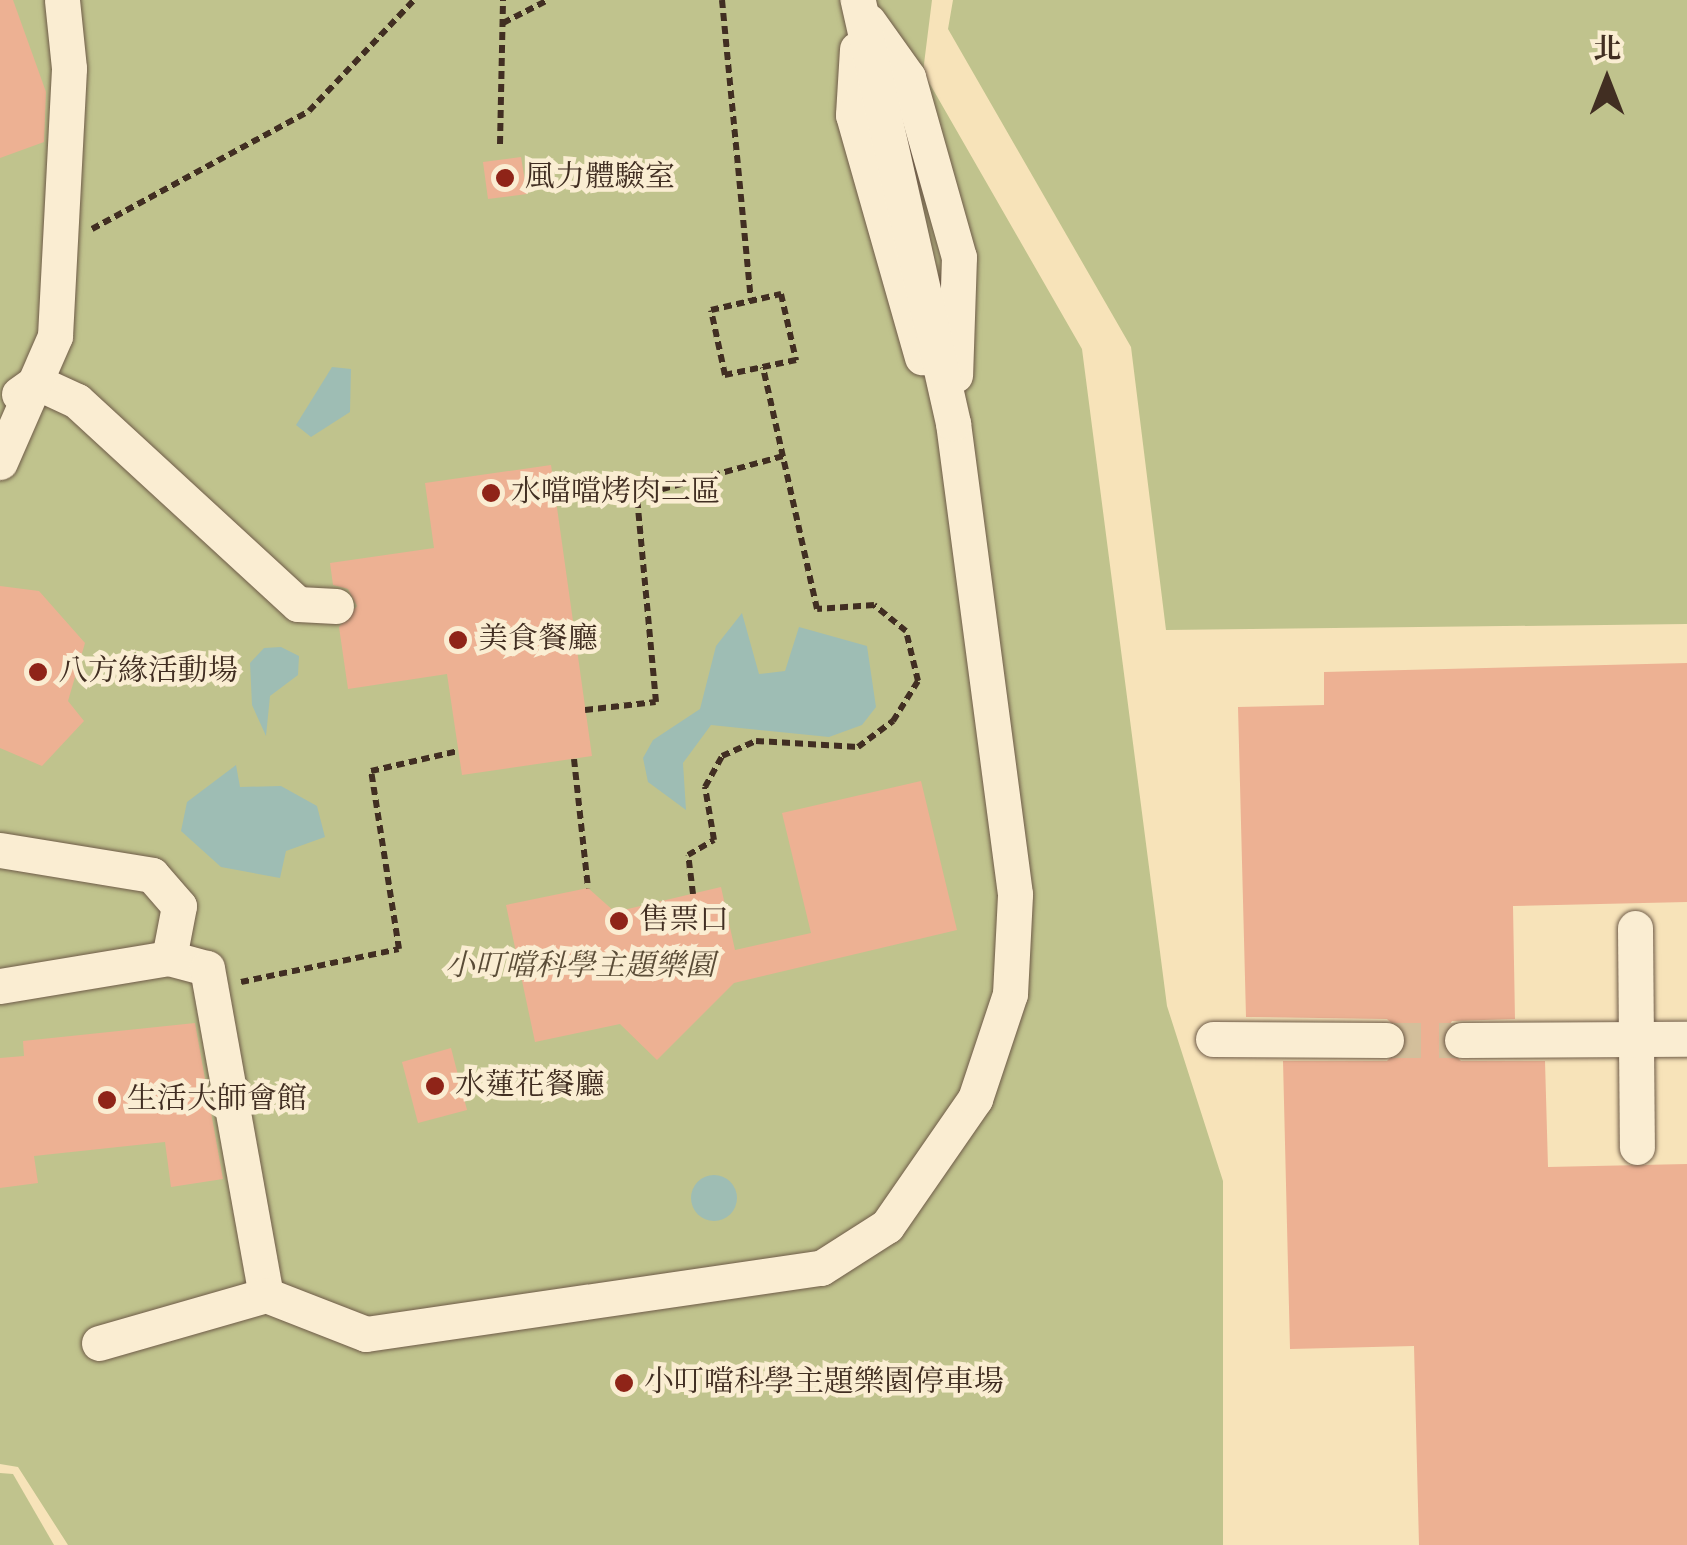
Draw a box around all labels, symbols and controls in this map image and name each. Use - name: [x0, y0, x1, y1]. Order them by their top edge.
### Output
- north arrow: [1557, 30, 1657, 130]
- text: 北: [1593, 32, 1621, 67]
- place label: 風力體驗室: [525, 160, 675, 196]
- marker: 風力體驗室: [494, 167, 516, 189]
- place label: 水噹噹烤肉二區: [511, 475, 721, 511]
- marker: 水噹噹烤肉二區: [480, 482, 502, 504]
- place label: 美食餐廳: [478, 622, 598, 658]
- marker: 美食餐廳: [447, 629, 469, 651]
- place label: 八方緣活動場: [58, 654, 238, 690]
- marker: 八方緣活動場: [27, 661, 49, 683]
- place label: 售票口: [639, 903, 729, 939]
- marker: 售票口: [608, 910, 630, 932]
- park label: 小叮噹科學主題樂園: [445, 949, 715, 985]
- place label: 水蓮花餐廳: [455, 1068, 605, 1104]
- marker: 水蓮花餐廳: [424, 1075, 446, 1097]
- place label: 生活大師會館: [127, 1082, 307, 1118]
- marker: 生活大師會館: [96, 1089, 118, 1111]
- place label: 小叮噹科學主題樂園停車場: [644, 1365, 1004, 1401]
- marker: 小叮噹科學主題樂園停車場: [613, 1372, 635, 1394]

